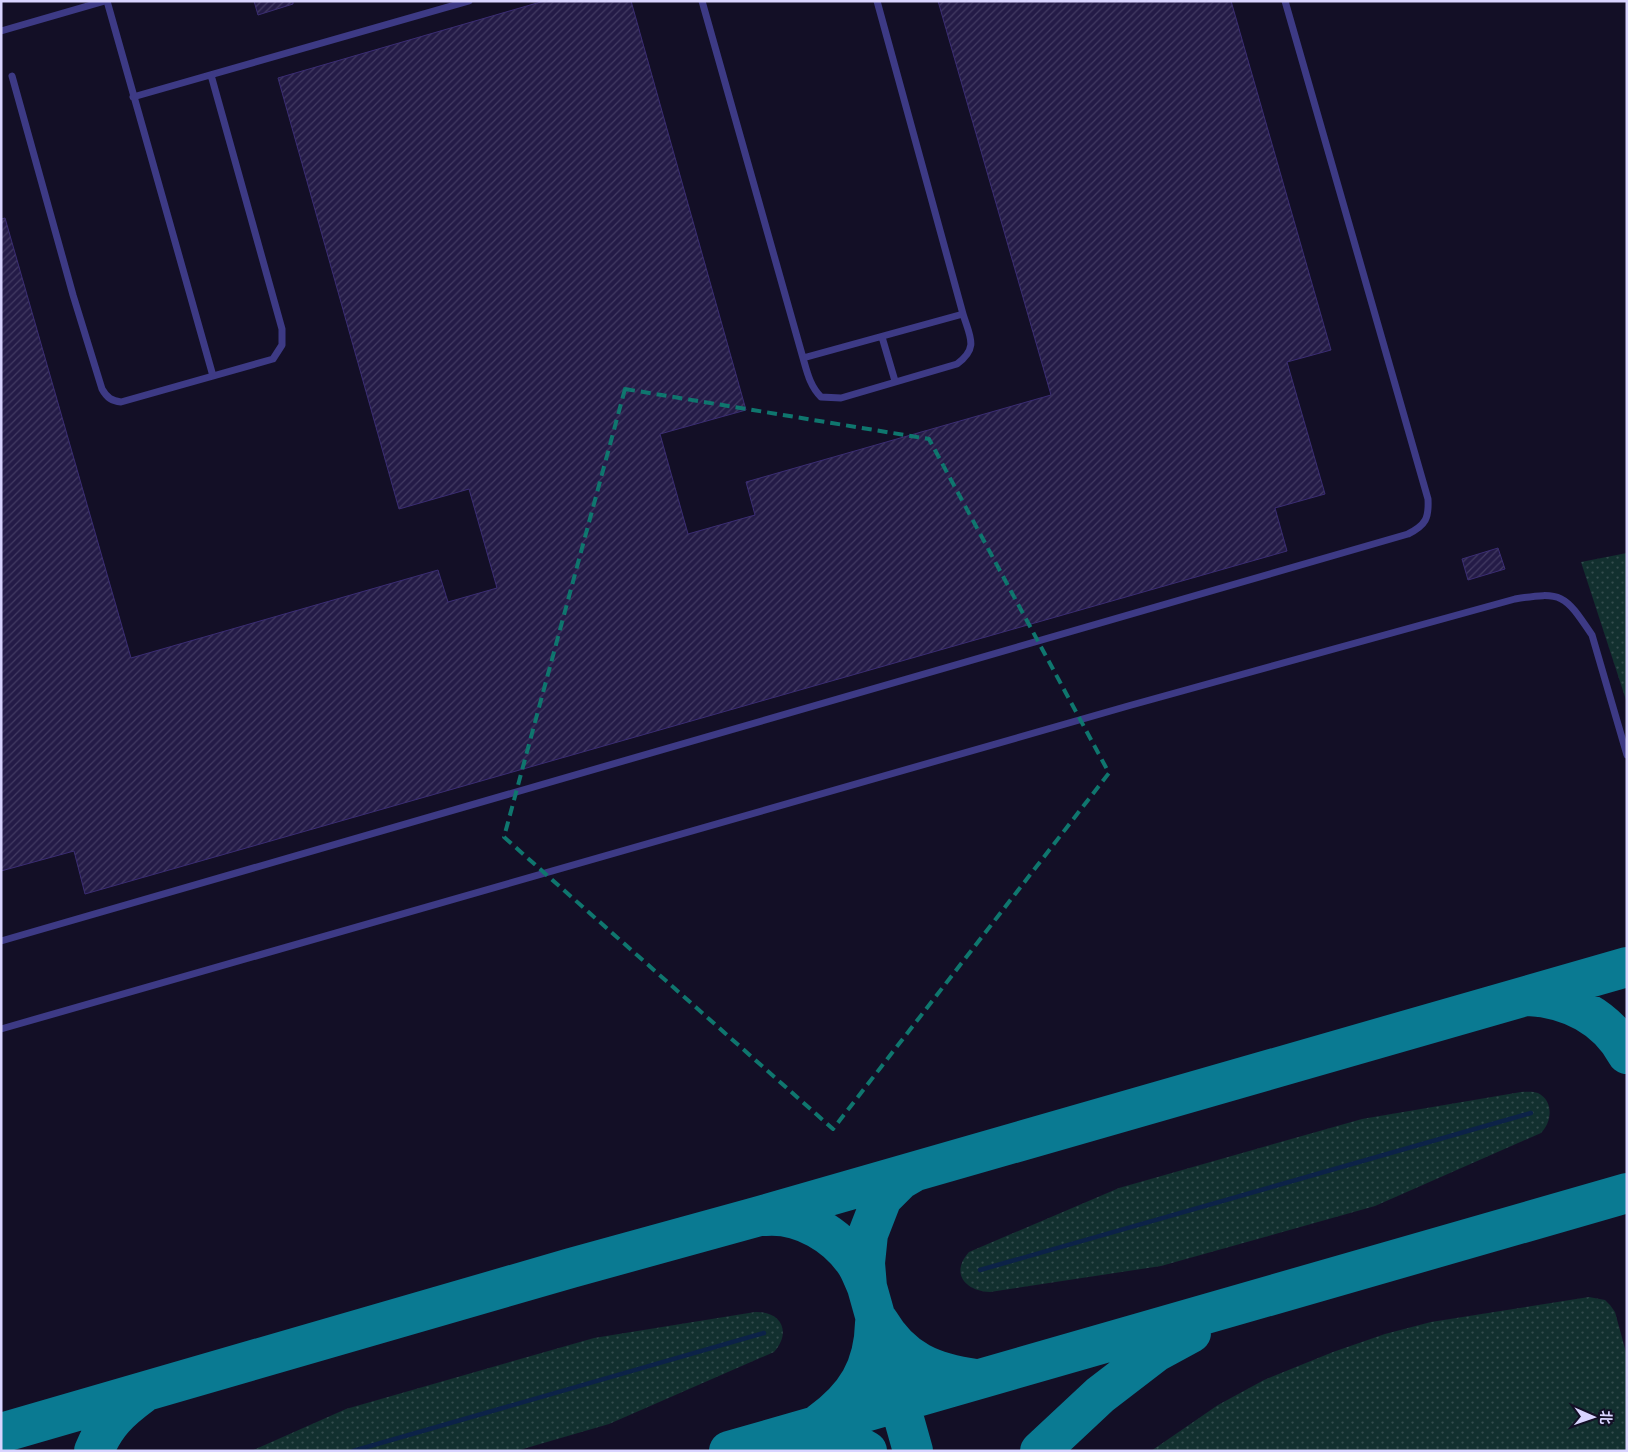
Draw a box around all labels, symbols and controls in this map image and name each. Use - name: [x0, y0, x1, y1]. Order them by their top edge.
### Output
- north arrow: [1568, 1392, 1618, 1442]
- text: 北: [1597, 1410, 1614, 1425]

